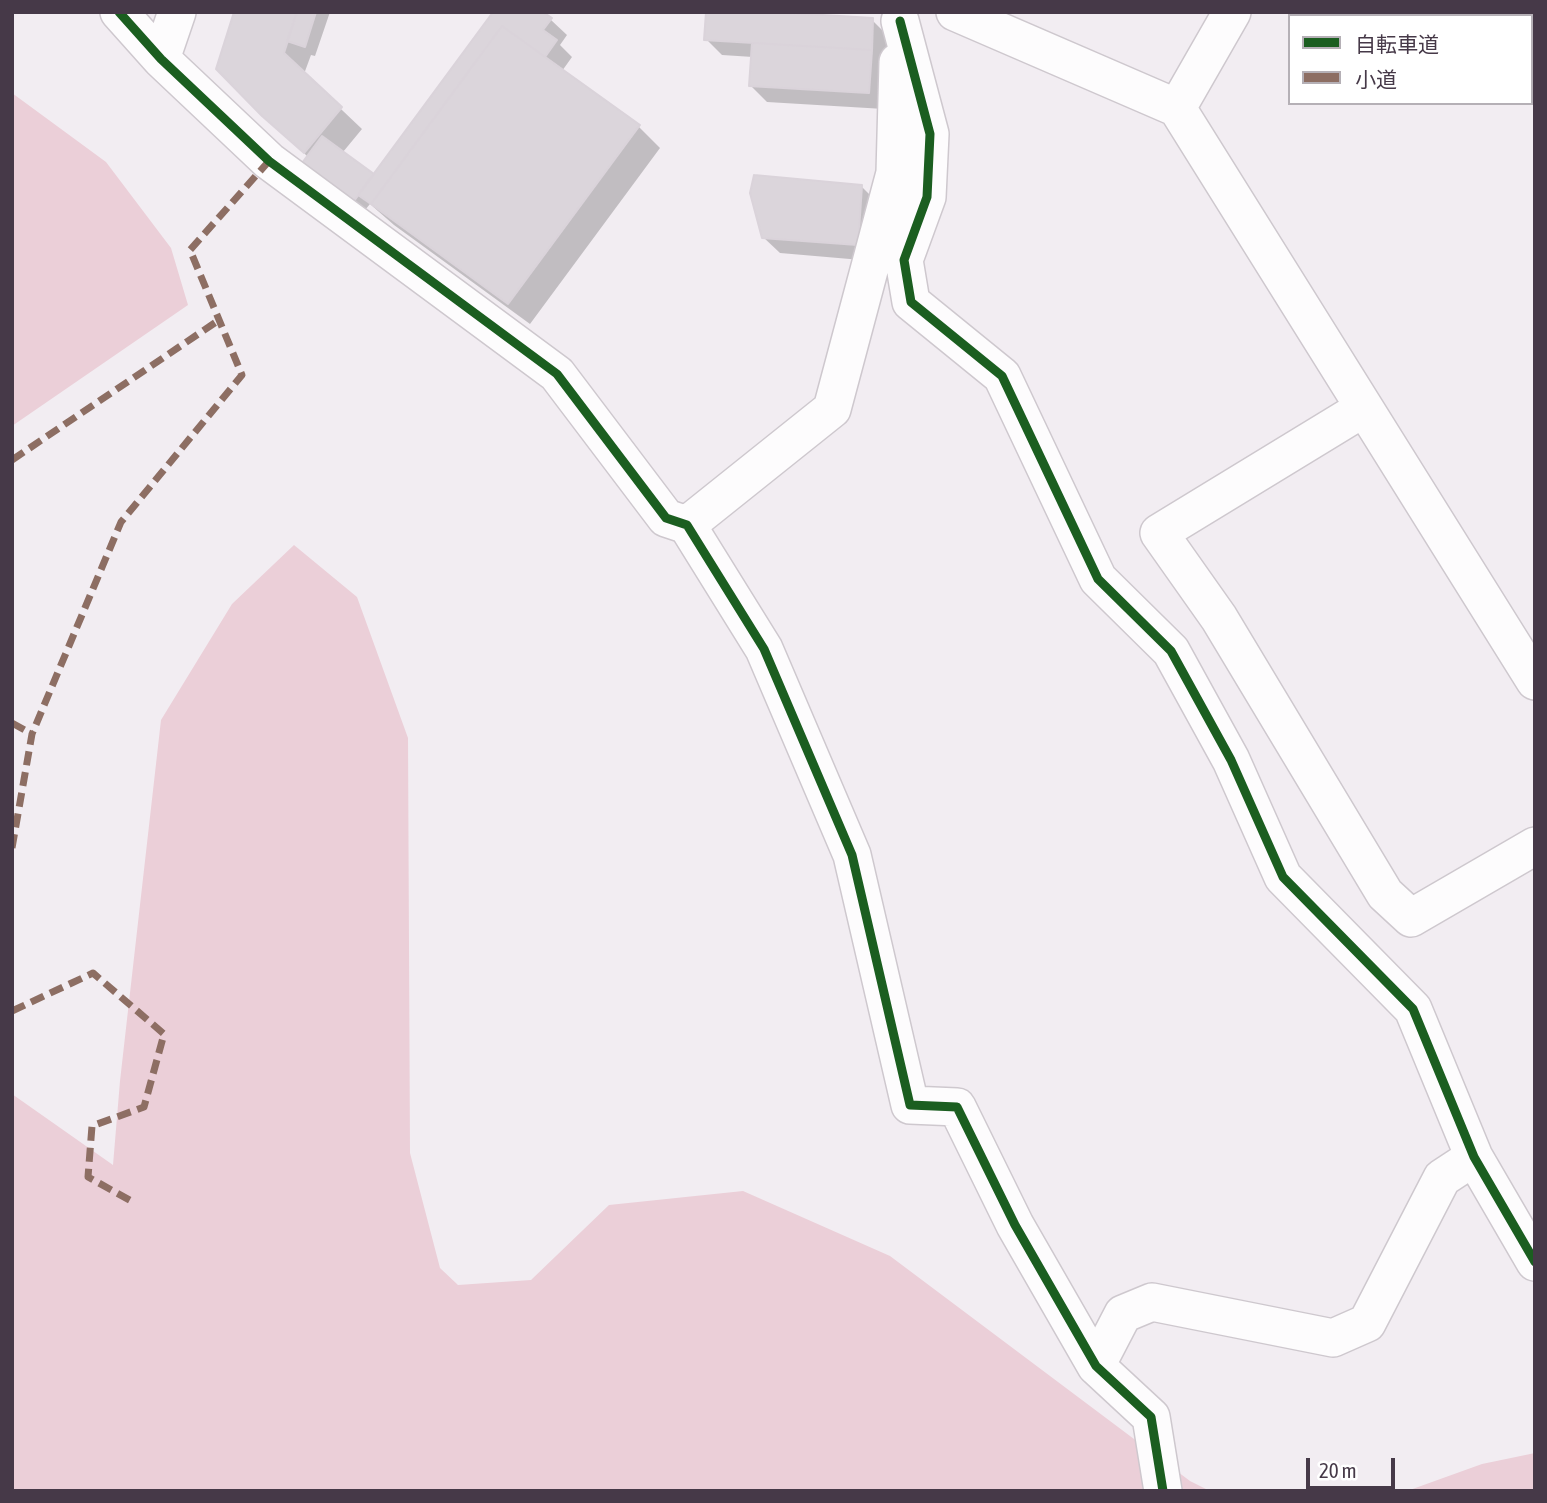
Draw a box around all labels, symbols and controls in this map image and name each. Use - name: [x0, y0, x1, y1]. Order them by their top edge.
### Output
- legend: [1288, 14, 1533, 105]
- text: 自転車道: [1355, 32, 1439, 56]
- text: 小道: [1355, 67, 1397, 91]
- scale bar: [1309, 1444, 1398, 1488]
- text: 20 m: [1319, 1458, 1357, 1482]

